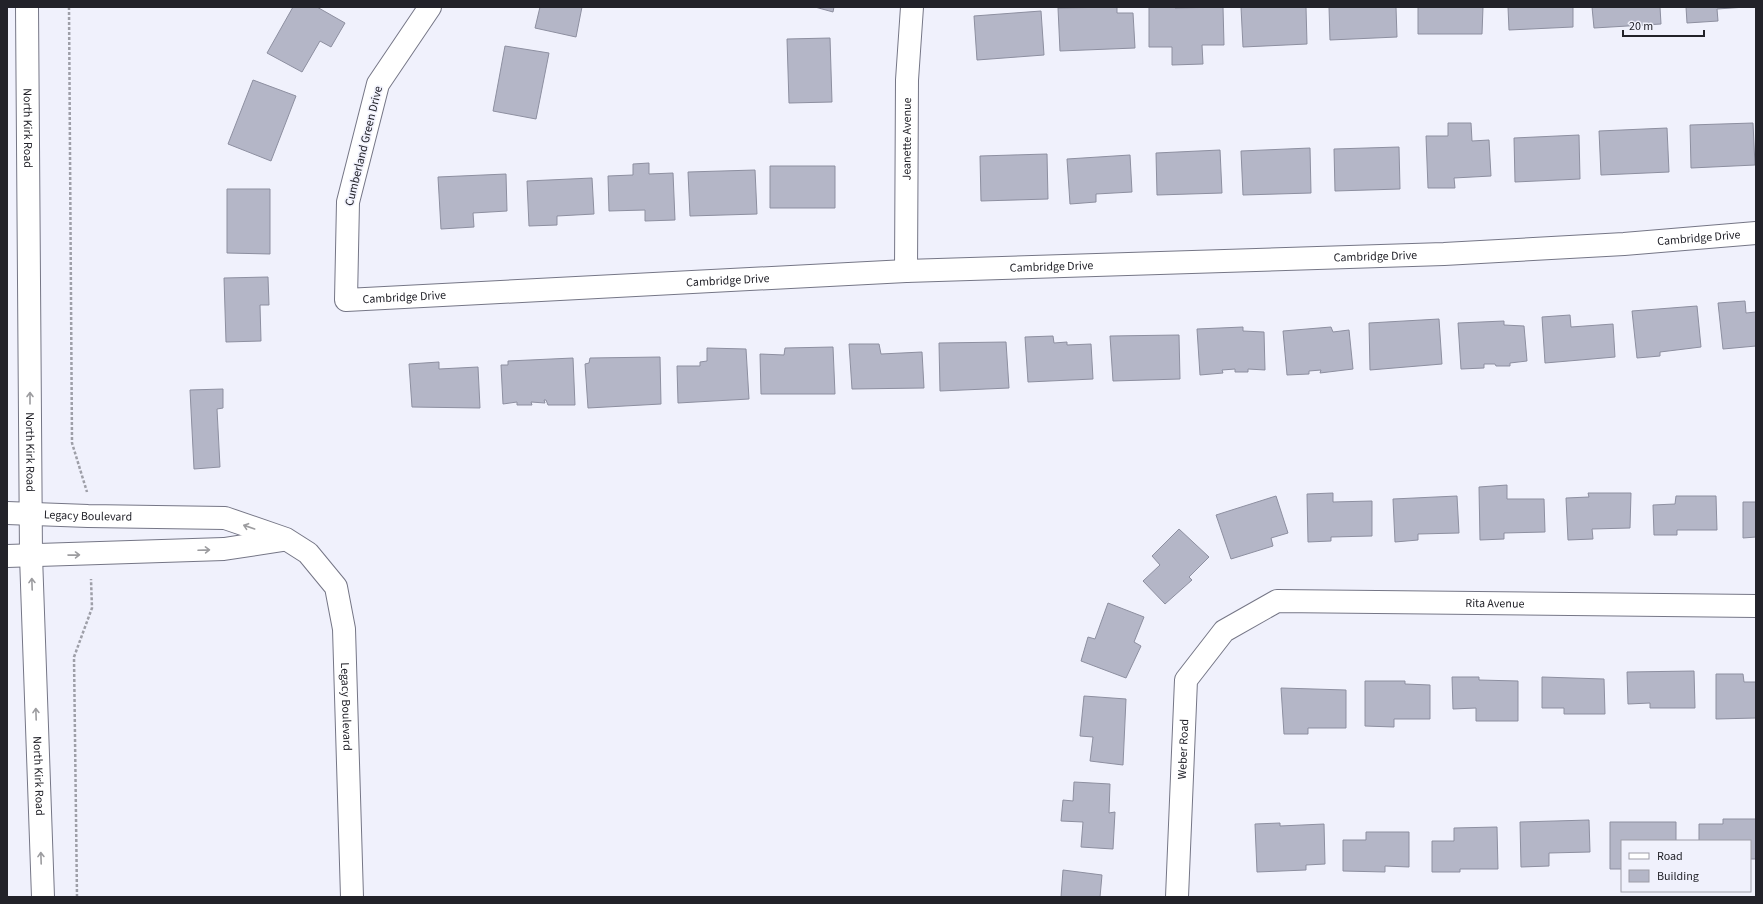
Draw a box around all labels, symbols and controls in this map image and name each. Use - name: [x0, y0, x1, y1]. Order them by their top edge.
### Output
- scale bar: [1623, 12, 1704, 38]
- text: 20 m: [1629, 18, 1653, 35]
- street label: Cumberland Green Drive: [341, 84, 387, 208]
- street label: North Kirk Road: [19, 88, 37, 168]
- street label: Jeanette Avenue: [898, 97, 915, 181]
- street label: Cambridge Drive: [1656, 226, 1741, 250]
- street label: Cambridge Drive: [1333, 246, 1417, 266]
- street label: Cambridge Drive: [1009, 257, 1094, 276]
- street label: Cambridge Drive: [686, 270, 770, 291]
- street label: Cambridge Drive: [362, 286, 446, 308]
- one-way arrow: [26, 392, 34, 405]
- street label: North Kirk Road: [21, 412, 39, 492]
- street label: Legacy Boulevard: [43, 506, 132, 525]
- one-way arrow: [243, 522, 255, 530]
- one-way arrow: [197, 546, 210, 554]
- one-way arrow: [67, 551, 80, 559]
- one-way arrow: [28, 578, 36, 591]
- street label: Rita Avenue: [1465, 594, 1525, 612]
- street label: Legacy Boulevard: [336, 662, 356, 751]
- one-way arrow: [33, 708, 40, 721]
- street label: Weber Road: [1173, 719, 1193, 780]
- street label: North Kirk Road: [29, 736, 49, 816]
- legend: [1621, 840, 1751, 892]
- text: Road: [1657, 848, 1683, 865]
- one-way arrow: [38, 852, 45, 865]
- text: Building: [1657, 868, 1699, 885]

